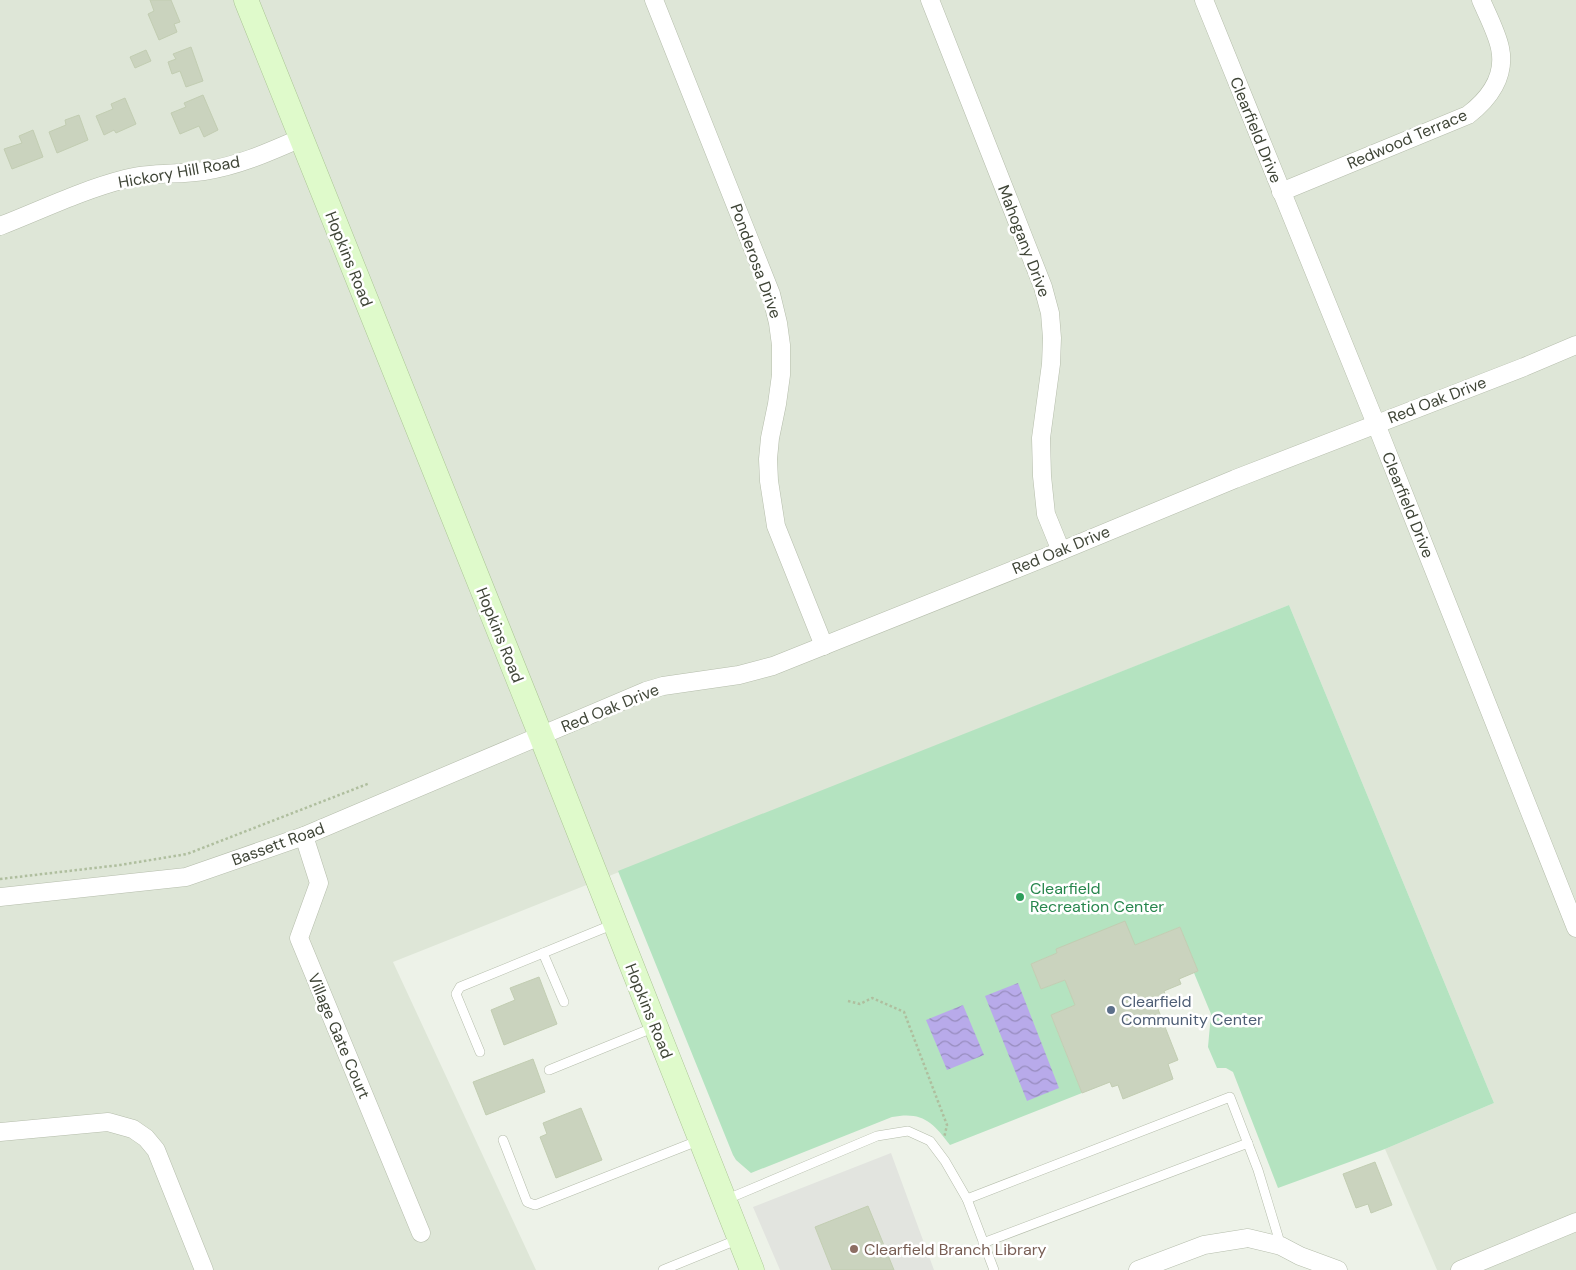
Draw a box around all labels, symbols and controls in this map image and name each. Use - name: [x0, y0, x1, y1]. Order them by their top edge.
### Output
- street label: Clearfield Drive: [1225, 74, 1287, 186]
- street label: Redwood Terrace: [1344, 104, 1470, 174]
- street label: Hickory Hill Road: [116, 151, 242, 193]
- street label: Mahogany Drive: [993, 182, 1055, 300]
- street label: Ponderosa Drive: [726, 201, 786, 321]
- street label: Hopkins Road: [320, 208, 378, 310]
- street label: Red Oak Drive: [1385, 372, 1489, 428]
- street label: Clearfield Drive: [1377, 449, 1439, 561]
- street label: Red Oak Drive: [1009, 521, 1113, 579]
- street label: Hopkins Road: [471, 584, 529, 686]
- street label: Red Oak Drive: [558, 679, 662, 737]
- street label: Bassett Road: [229, 817, 327, 871]
- place label: Clearfield Recreation Center: [1030, 878, 1164, 917]
- marker: Clearfield Recreation Center: [1014, 891, 1026, 903]
- street label: Hopkins Road: [620, 960, 678, 1062]
- street label: Village Gate Court: [303, 970, 375, 1102]
- place label: Clearfield Community Center: [1121, 991, 1263, 1030]
- marker: Clearfield Community Center: [1105, 1004, 1117, 1016]
- place label: Clearfield Branch Library: [864, 1239, 1047, 1260]
- marker: Clearfield Branch Library: [848, 1243, 860, 1255]

